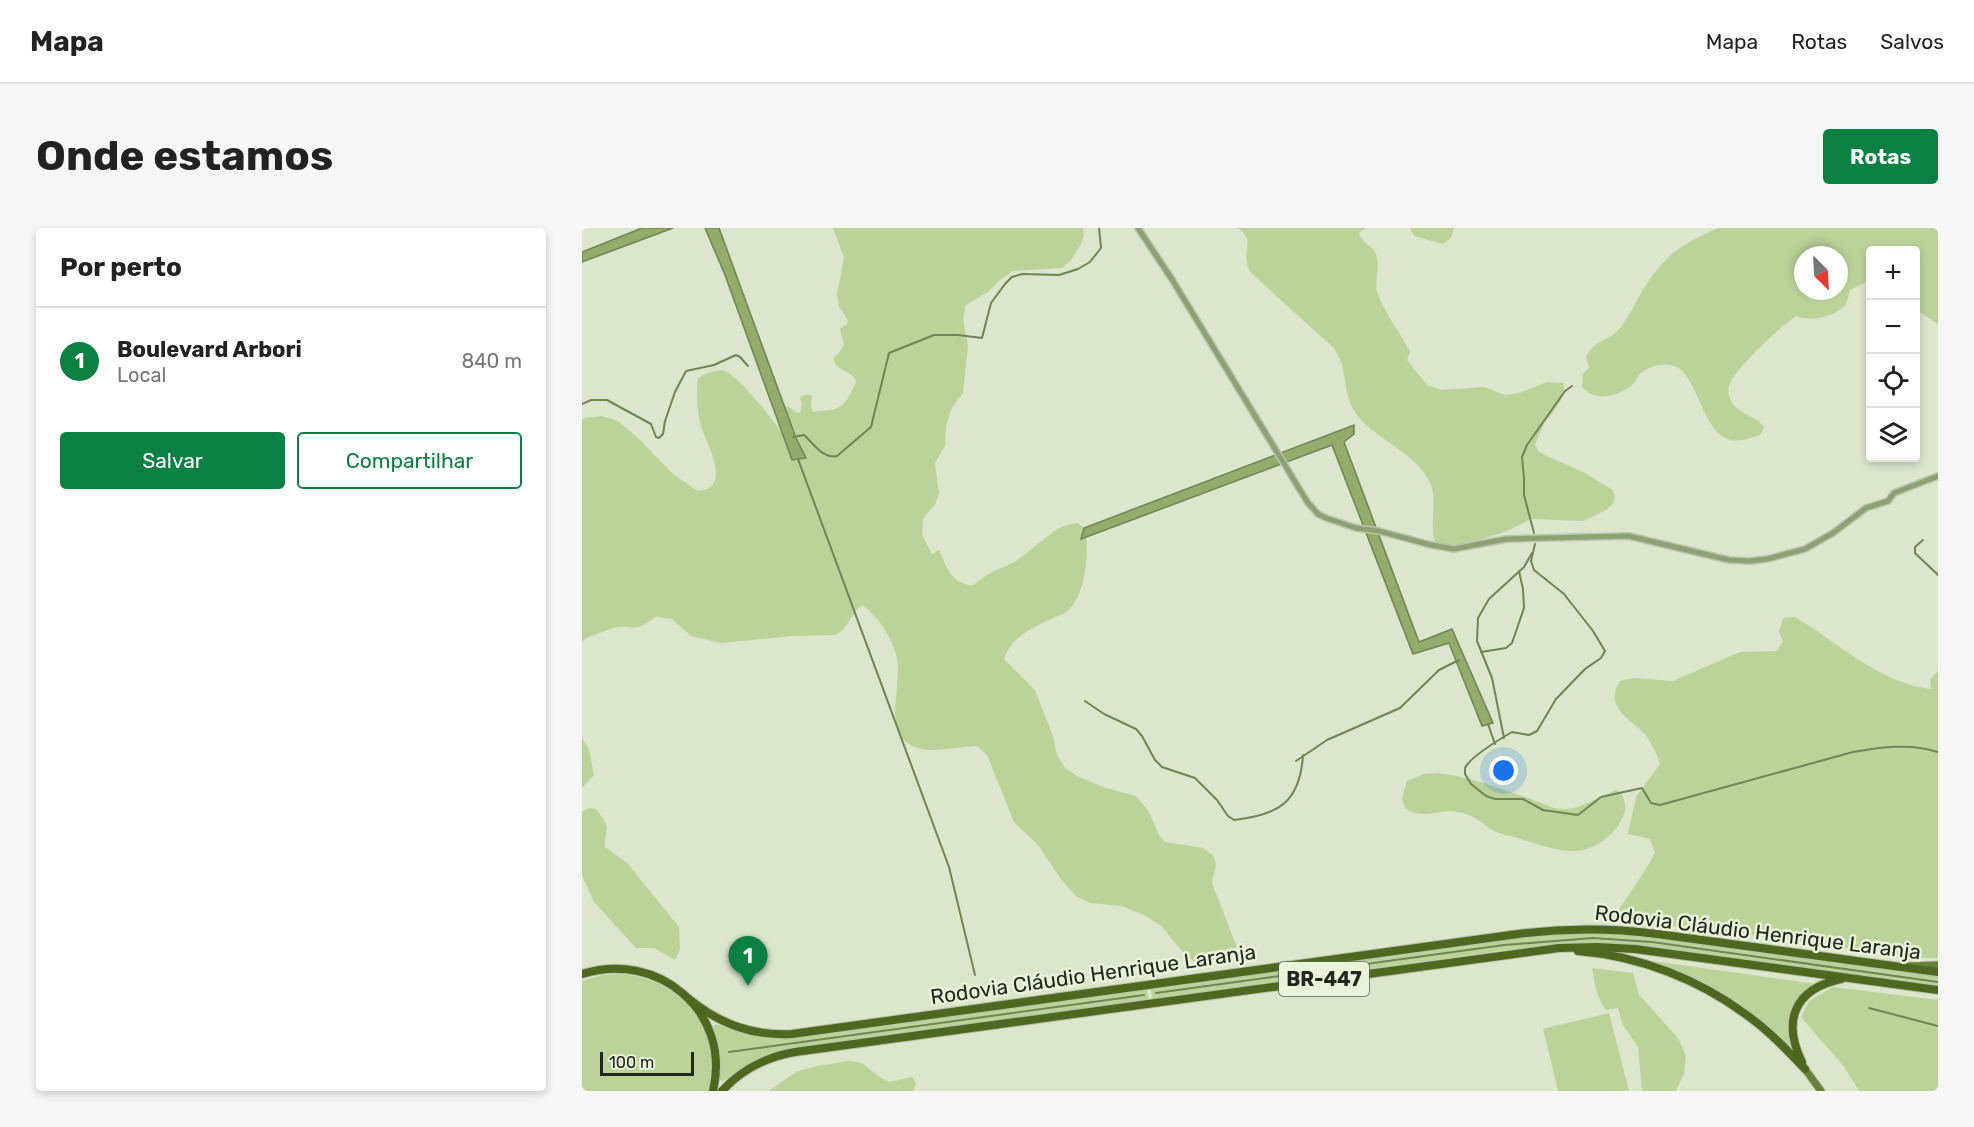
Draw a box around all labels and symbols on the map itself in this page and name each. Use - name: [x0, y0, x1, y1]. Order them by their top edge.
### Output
- north arrow: [1794, 246, 1848, 300]
- your location: [1489, 756, 1518, 785]
- street label: Rodovia Cláudio Henrique Laranja: [1593, 900, 1923, 964]
- pin: 1: [728, 936, 768, 986]
- street label: Rodovia Cláudio Henrique Laranja: [929, 939, 1257, 1009]
- road number: BR-447: [1279, 962, 1369, 996]
- scale bar: [600, 1049, 694, 1076]

